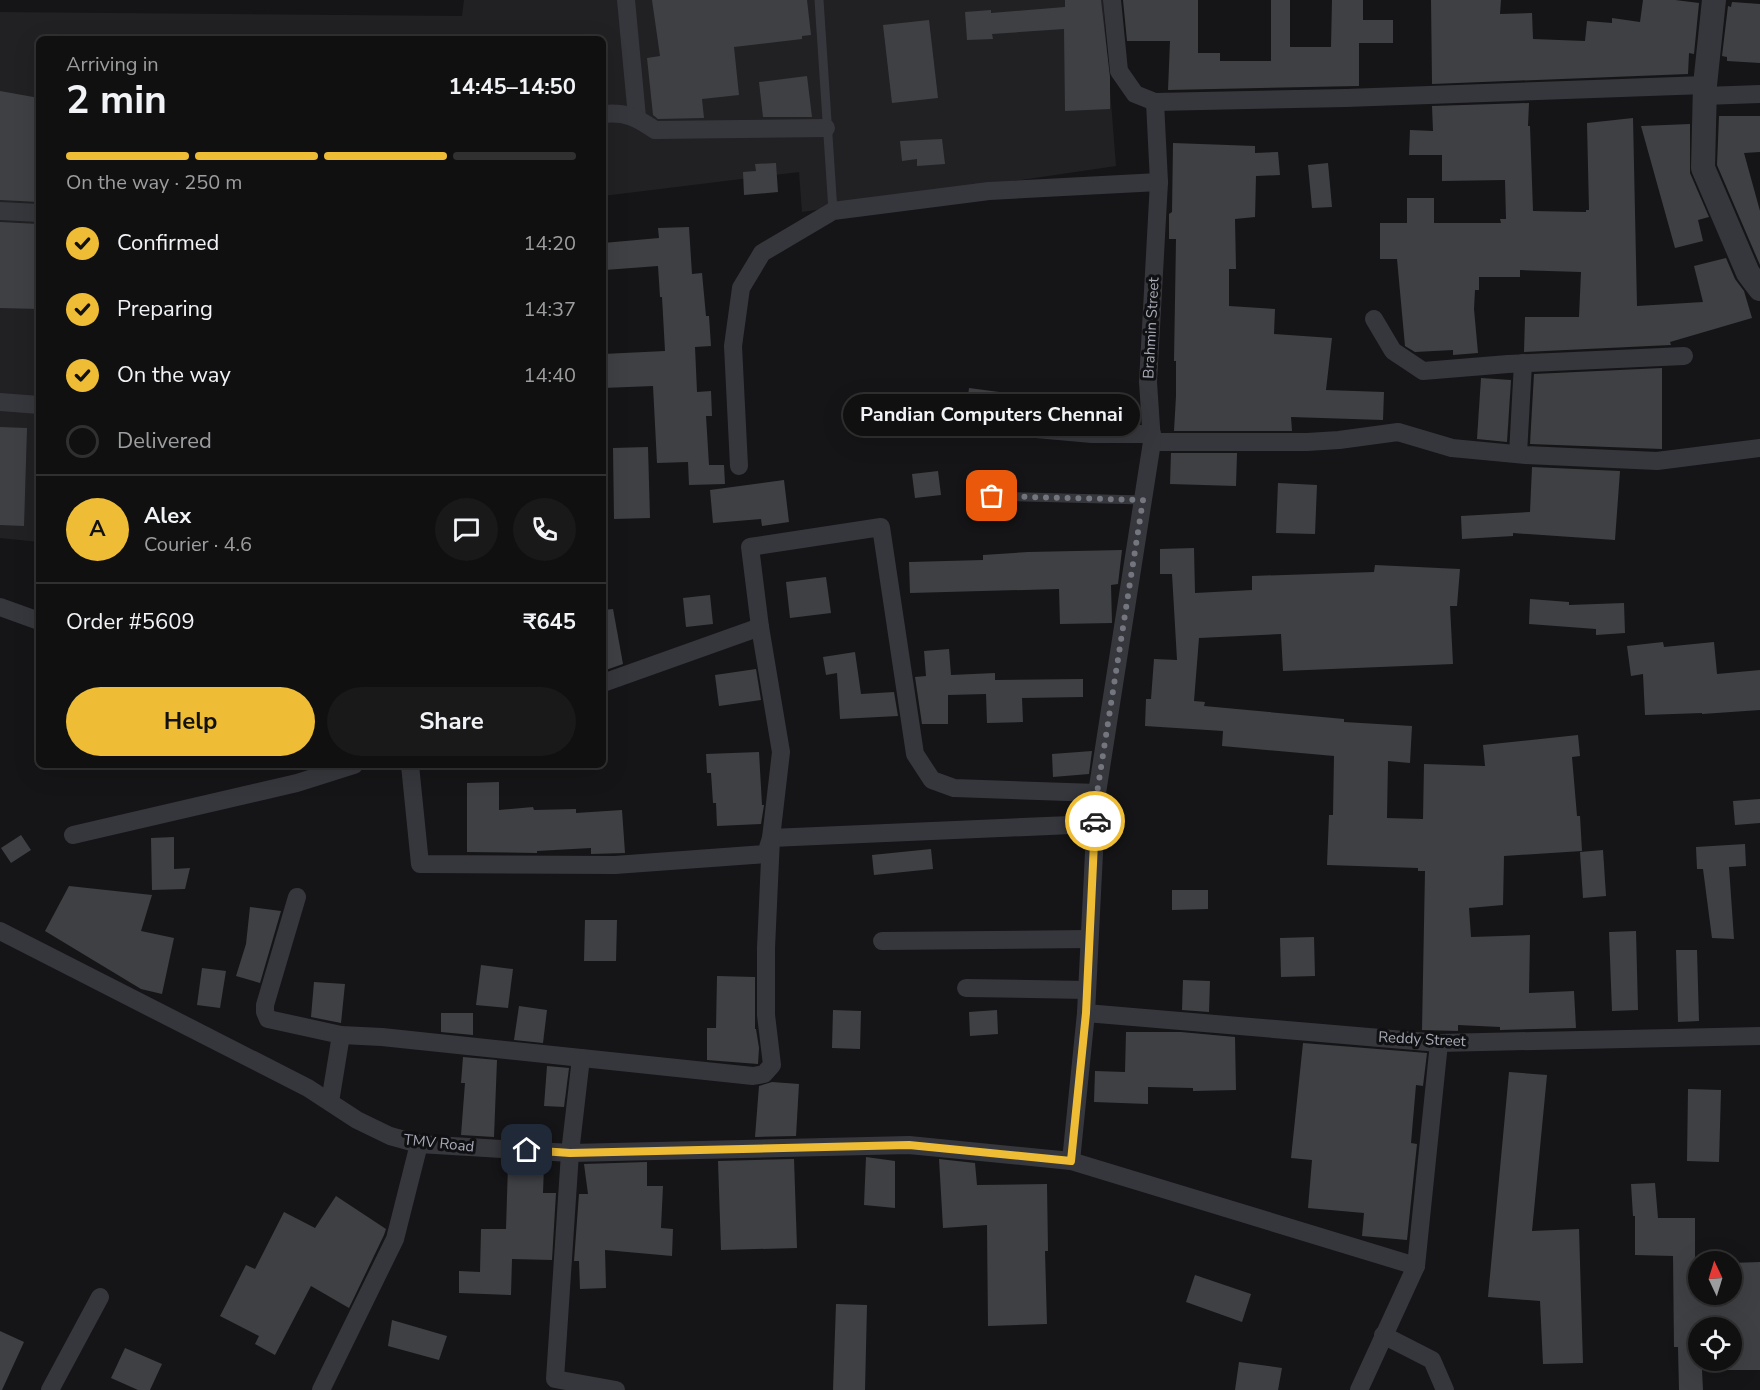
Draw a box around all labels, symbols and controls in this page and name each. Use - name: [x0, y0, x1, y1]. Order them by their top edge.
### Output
- text: Arriving in: [66, 51, 159, 78]
- text: 14:45–14:50: [448, 72, 576, 102]
- text: 2 min: [66, 74, 167, 127]
- text: On the way · 250 m: [66, 169, 242, 196]
- icon: check: [66, 227, 99, 260]
- text: Confirmed: [117, 228, 219, 258]
- text: 14:20: [523, 230, 576, 257]
- street label: Brahmin Street: [1138, 276, 1164, 379]
- icon: check: [66, 293, 99, 326]
- text: Preparing: [117, 294, 213, 324]
- text: 14:37: [523, 296, 576, 323]
- icon: check: [66, 359, 99, 392]
- text: On the way: [117, 360, 231, 390]
- text: 14:40: [523, 362, 576, 389]
- callout: Pandian Computers Chennai: [844, 394, 1140, 436]
- text: Pandian Computers Chennai: [860, 401, 1123, 428]
- text: Delivered: [117, 426, 212, 456]
- pin: [966, 470, 1017, 521]
- icon: bag: [975, 479, 1008, 512]
- button: chat: [435, 498, 498, 561]
- button: phone: [513, 498, 576, 561]
- text: Alex: [144, 501, 191, 531]
- text: A: [89, 514, 106, 544]
- text: Courier · 4.6: [144, 531, 252, 558]
- text: Order #5609: [66, 607, 195, 637]
- text: ₹645: [523, 607, 576, 637]
- button: Help: [66, 687, 315, 756]
- button: Share: [327, 687, 576, 756]
- courier: [1065, 791, 1125, 851]
- icon: car: [1079, 805, 1112, 838]
- street label: Reddy Street: [1378, 1027, 1467, 1051]
- pin: [501, 1124, 552, 1175]
- street label: TMV Road: [403, 1129, 475, 1157]
- icon: home: [510, 1133, 543, 1166]
- north arrow: [1688, 1251, 1742, 1305]
- map controls: [1688, 1251, 1742, 1371]
- button: locate: [1688, 1317, 1742, 1371]

